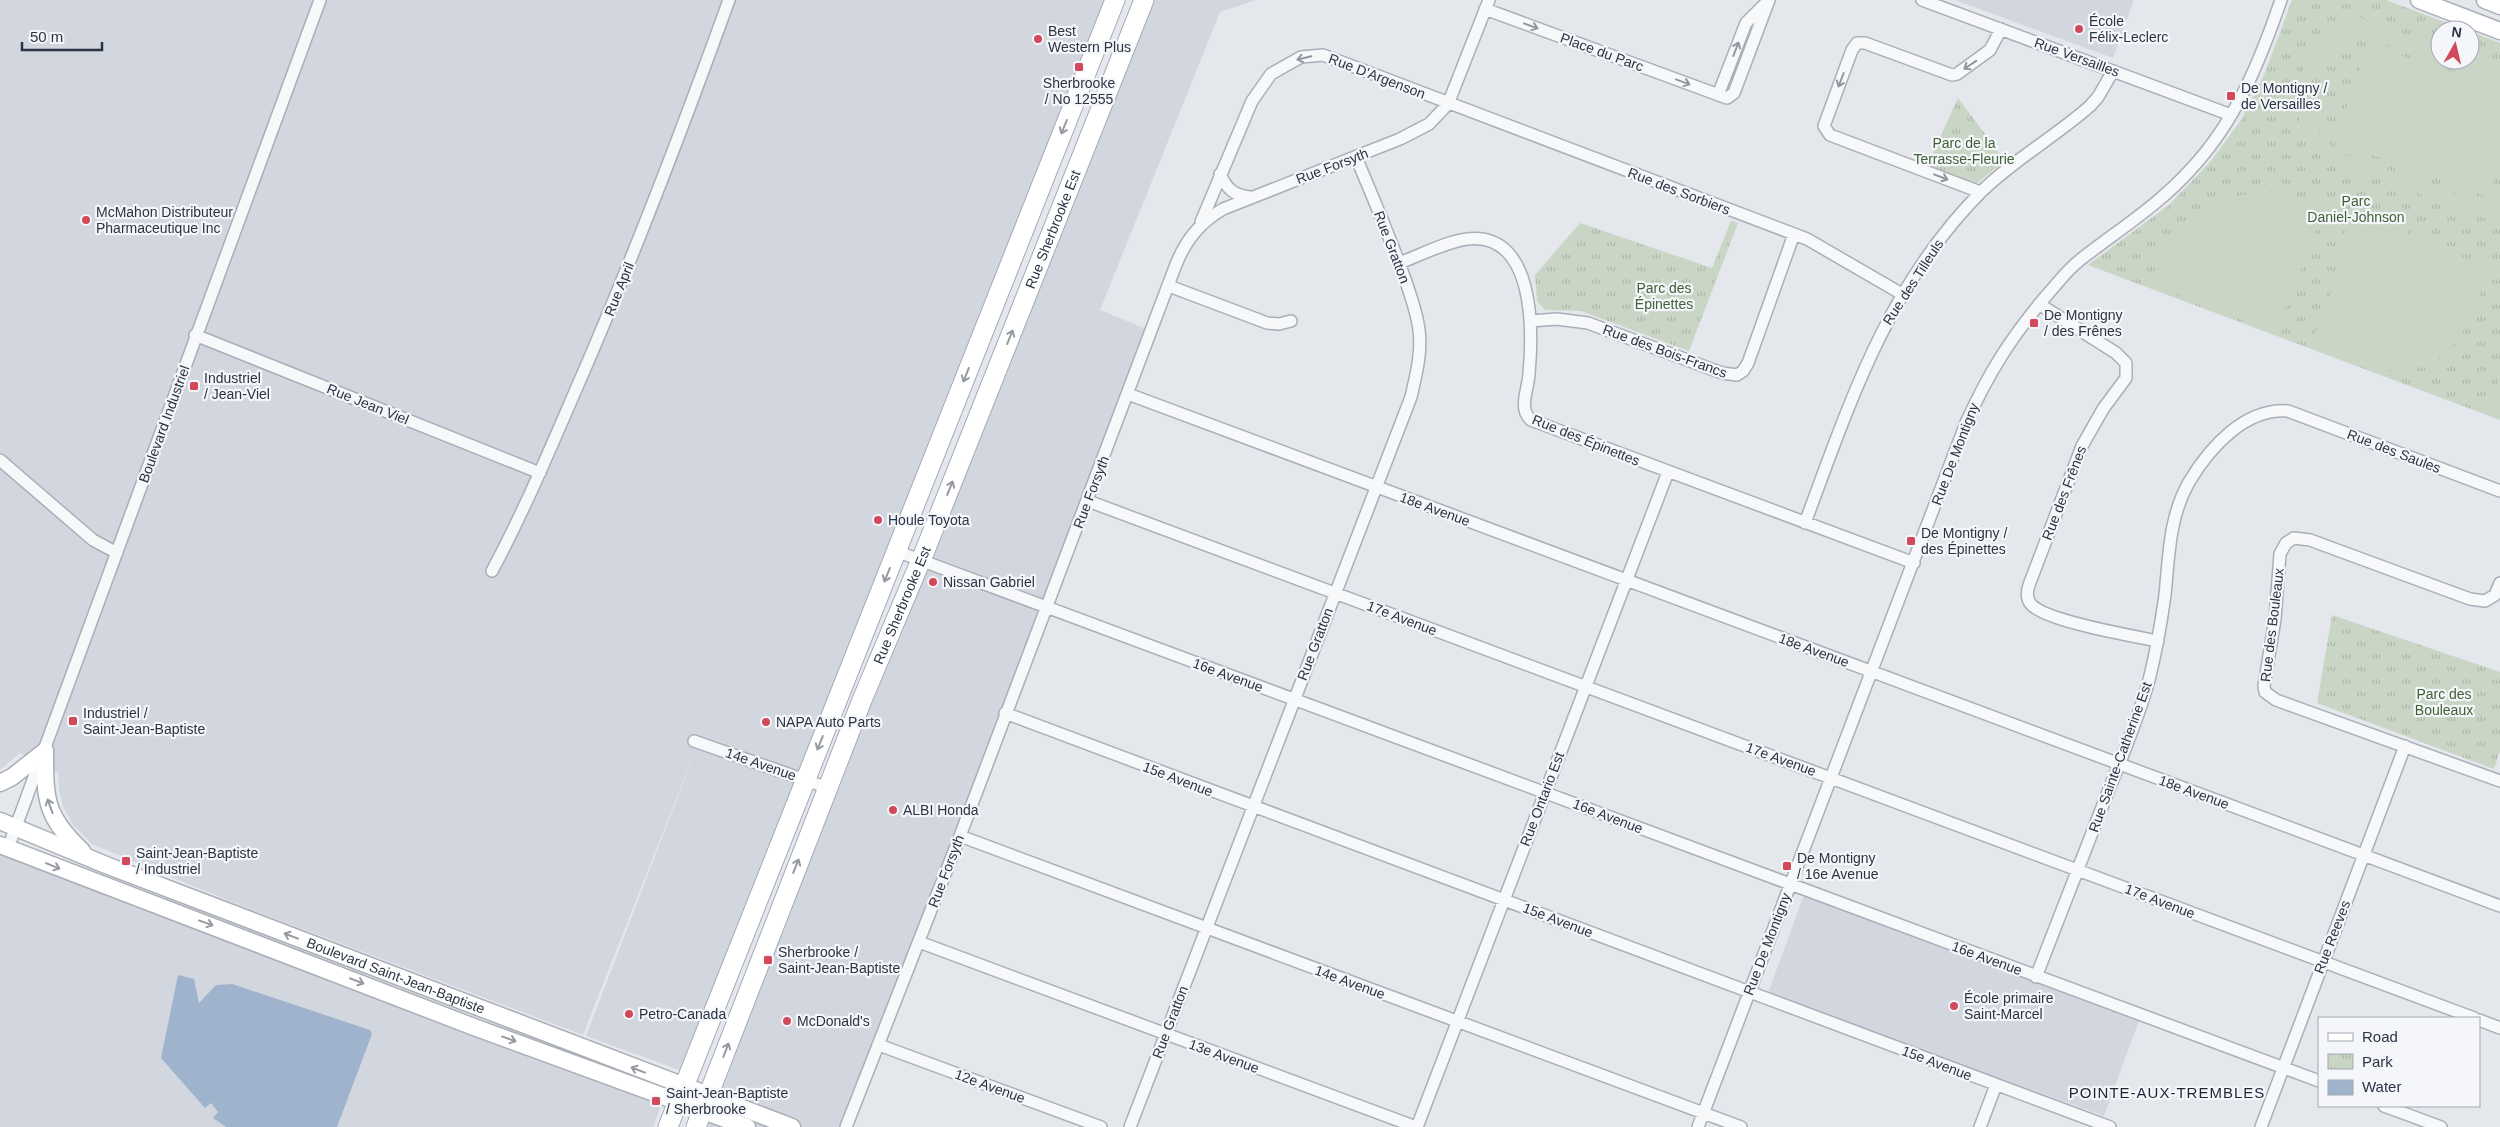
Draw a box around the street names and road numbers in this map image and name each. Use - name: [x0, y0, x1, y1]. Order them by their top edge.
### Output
- street label: Place du Parc: [1558, 30, 1646, 74]
- street label: Rue Versailles: [2032, 34, 2122, 80]
- street label: Rue D'Argenson: [1326, 50, 1428, 102]
- street label: Rue Forsyth: [1294, 145, 1370, 187]
- street label: Rue des Sorbiers: [1626, 164, 1732, 218]
- street label: Rue Sherbrooke Est: [1022, 168, 1084, 291]
- street label: Rue Gratton: [1371, 209, 1413, 285]
- street label: Rue des Tilleuls: [1879, 236, 1947, 328]
- street label: Rue April: [601, 260, 637, 318]
- street label: Rue des Bois-Francs: [1601, 321, 1729, 381]
- street label: Boulevard Industriel: [135, 363, 193, 485]
- street label: Rue Jean Viel: [325, 380, 411, 428]
- street label: Rue De Montigny: [1928, 401, 1982, 507]
- street label: Rue des Épinettes: [1530, 411, 1642, 469]
- street label: Rue des Saules: [2345, 426, 2443, 476]
- street label: Rue des Frênes: [2039, 444, 2089, 542]
- street label: Rue Forsyth: [1070, 454, 1112, 530]
- street label: 18e Avenue: [1398, 489, 1473, 529]
- street label: Rue Sherbrooke Est: [870, 544, 934, 666]
- street label: Rue des Bouleaux: [2257, 567, 2287, 683]
- street label: 17e Avenue: [1365, 597, 1439, 639]
- street label: Rue Gratton: [1294, 606, 1336, 682]
- street label: 18e Avenue: [1777, 630, 1852, 670]
- street label: 16e Avenue: [1191, 655, 1266, 695]
- street label: Rue Sainte-Catherine Est: [2085, 680, 2155, 834]
- street label: 17e Avenue: [1744, 739, 1819, 779]
- street label: 14e Avenue: [724, 744, 799, 784]
- street label: Rue Ontario Est: [1517, 750, 1567, 848]
- street label: 15e Avenue: [1141, 758, 1215, 800]
- street label: 18e Avenue: [2157, 772, 2232, 812]
- street label: 16e Avenue: [1571, 795, 1645, 837]
- street label: Rue Forsyth: [925, 833, 967, 909]
- street label: 17e Avenue: [2123, 880, 2197, 922]
- street label: Rue De Montigny: [1740, 891, 1794, 997]
- street label: Rue Reeves: [2311, 898, 2353, 976]
- street label: 15e Avenue: [1521, 899, 1595, 941]
- street label: Boulevard Saint-Jean-Baptiste: [305, 934, 487, 1017]
- street label: 16e Avenue: [1950, 938, 2025, 978]
- street label: 14e Avenue: [1313, 962, 1388, 1002]
- street label: Rue Gratton: [1149, 984, 1191, 1060]
- street label: 13e Avenue: [1187, 1036, 1262, 1076]
- street label: 15e Avenue: [1900, 1042, 1974, 1084]
- street label: 12e Avenue: [953, 1066, 1028, 1106]

